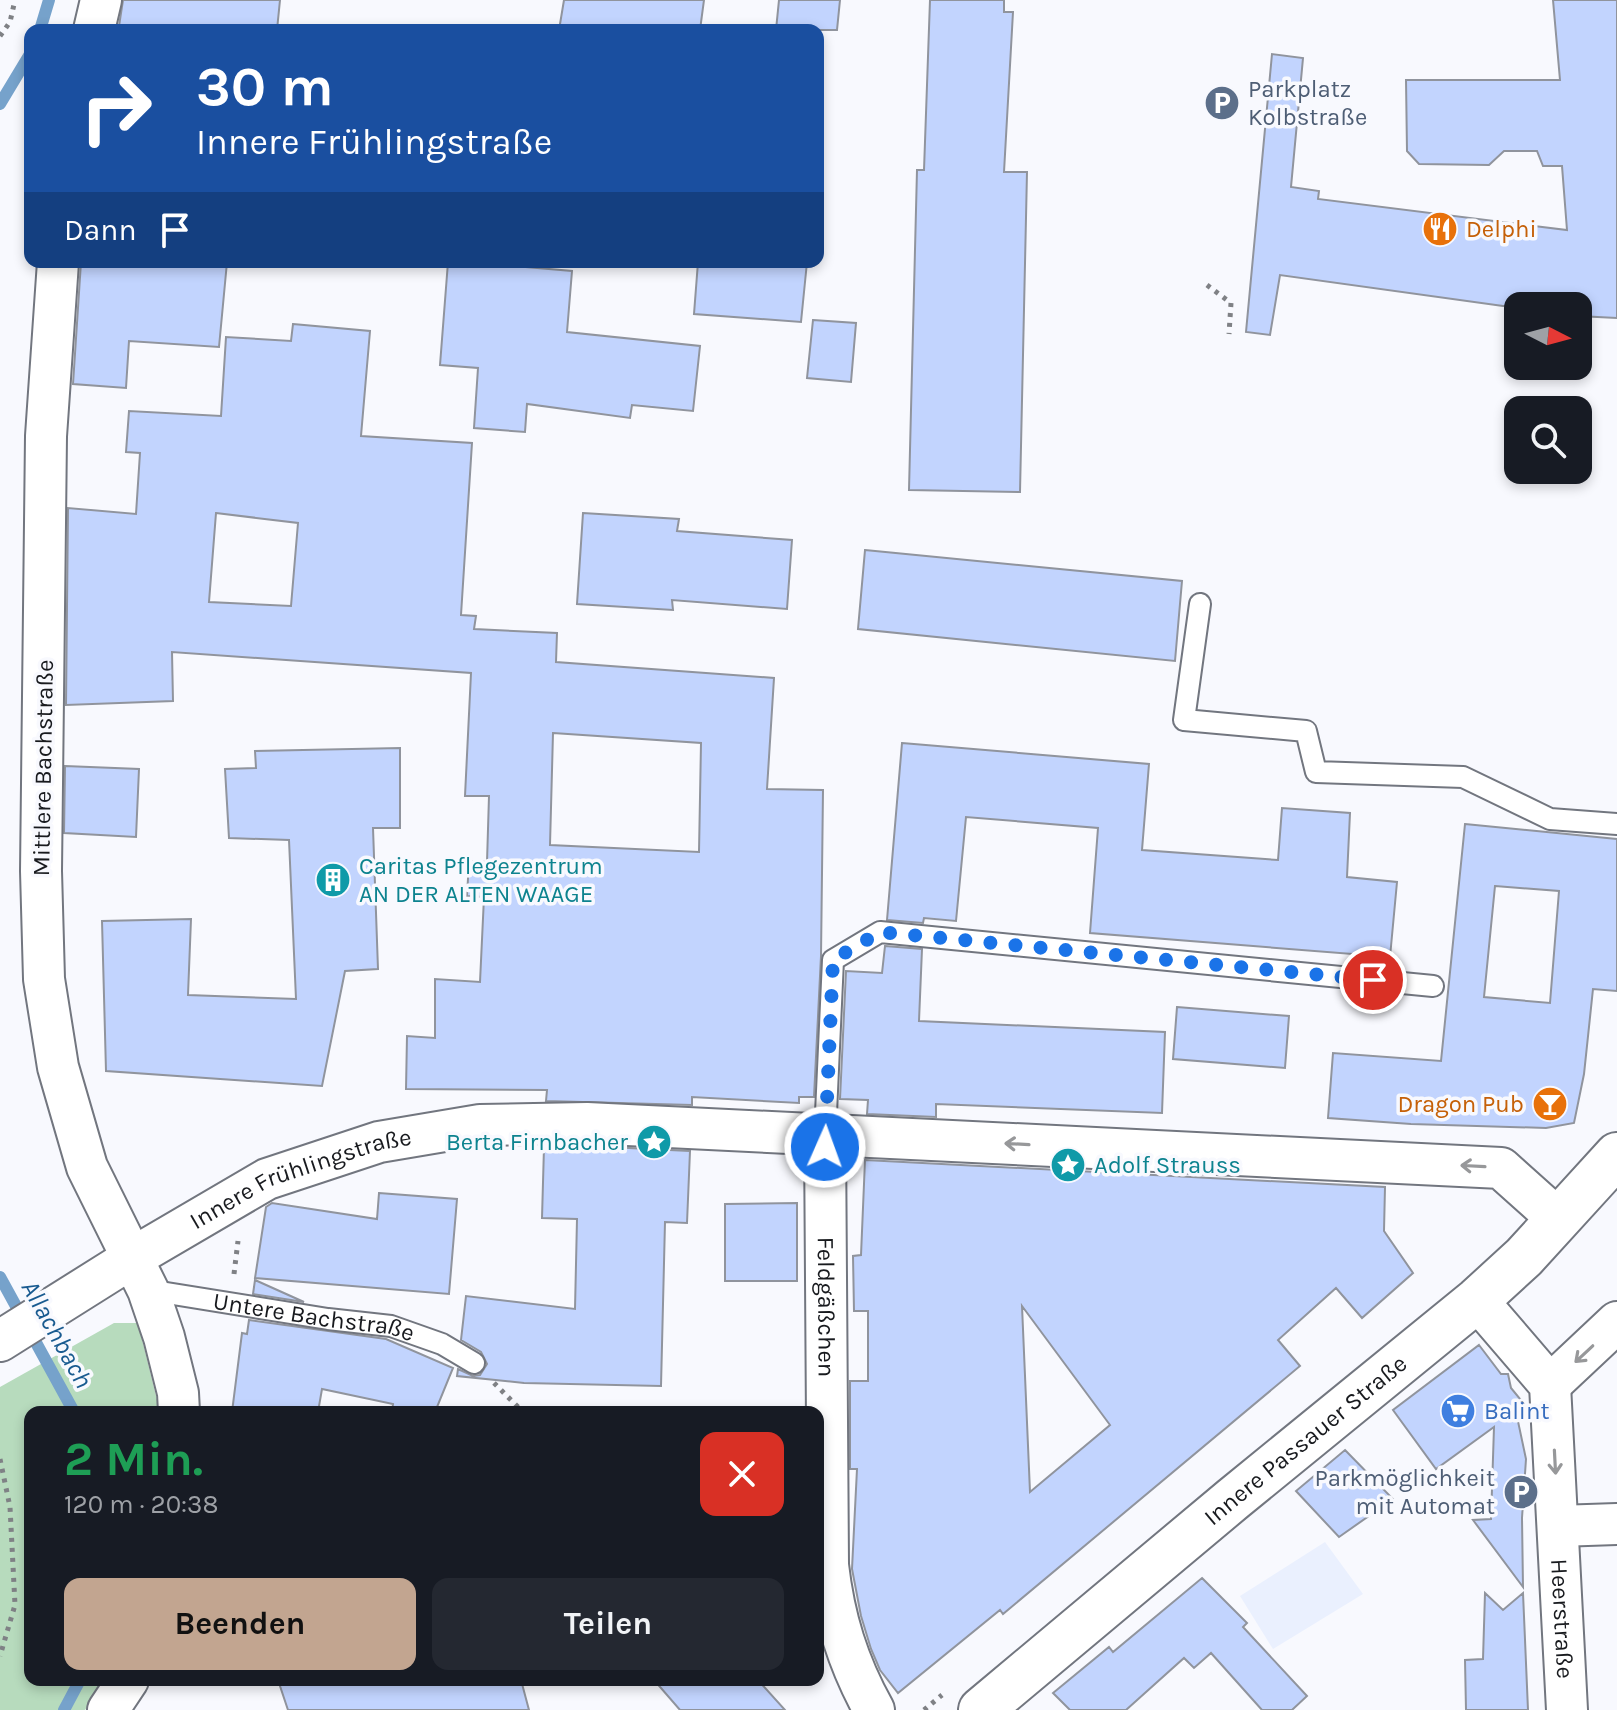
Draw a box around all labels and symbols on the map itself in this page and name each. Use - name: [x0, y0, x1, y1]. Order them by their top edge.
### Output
- place label: Parkplatz Kolbstraße: [1248, 75, 1367, 131]
- parking icon: Parkplatz Kolbstraße: [1203, 84, 1241, 122]
- restaurant icon: Delphi: [1421, 210, 1459, 248]
- place label: Delphi: [1466, 215, 1537, 243]
- north arrow: [1504, 292, 1592, 380]
- street label: Mittlere Bachstraße: [27, 659, 59, 877]
- place label: Caritas Pflegezentrum AN DER ALTEN WAAGE: [359, 852, 603, 908]
- building icon: Caritas Pflegezentrum AN DER ALTEN WAAGE: [314, 861, 352, 899]
- pin: [1339, 946, 1407, 1014]
- bar icon: Dragon Pub: [1531, 1085, 1569, 1123]
- place label: Dragon Pub: [1397, 1090, 1524, 1118]
- position arrow: [783, 1105, 867, 1189]
- street label: Innere Frühlingstraße: [185, 1123, 413, 1235]
- place icon: Berta Firnbacher: [635, 1123, 673, 1161]
- place label: Berta Firnbacher: [446, 1128, 628, 1156]
- one-way arrow: [1004, 1136, 1031, 1151]
- place icon: Adolf Strauss: [1049, 1146, 1087, 1184]
- place label: Adolf Strauss: [1094, 1151, 1241, 1179]
- one-way arrow: [1460, 1159, 1487, 1174]
- street label: Feldgäßchen: [812, 1237, 841, 1377]
- water label: Allachbach: [15, 1275, 99, 1393]
- street label: Untere Bachstraße: [211, 1287, 419, 1347]
- one-way arrow: [1574, 1344, 1594, 1362]
- street label: Innere Passauer Straße: [1198, 1349, 1412, 1531]
- supermarket icon: Balint: [1439, 1392, 1477, 1430]
- place label: Balint: [1484, 1397, 1550, 1425]
- one-way arrow: [1547, 1448, 1562, 1475]
- place label: Parkmöglichkeit mit Automat: [1314, 1464, 1495, 1520]
- parking icon: Parkmöglichkeit mit Automat: [1502, 1473, 1540, 1511]
- street label: Heerstraße: [1545, 1558, 1579, 1679]

